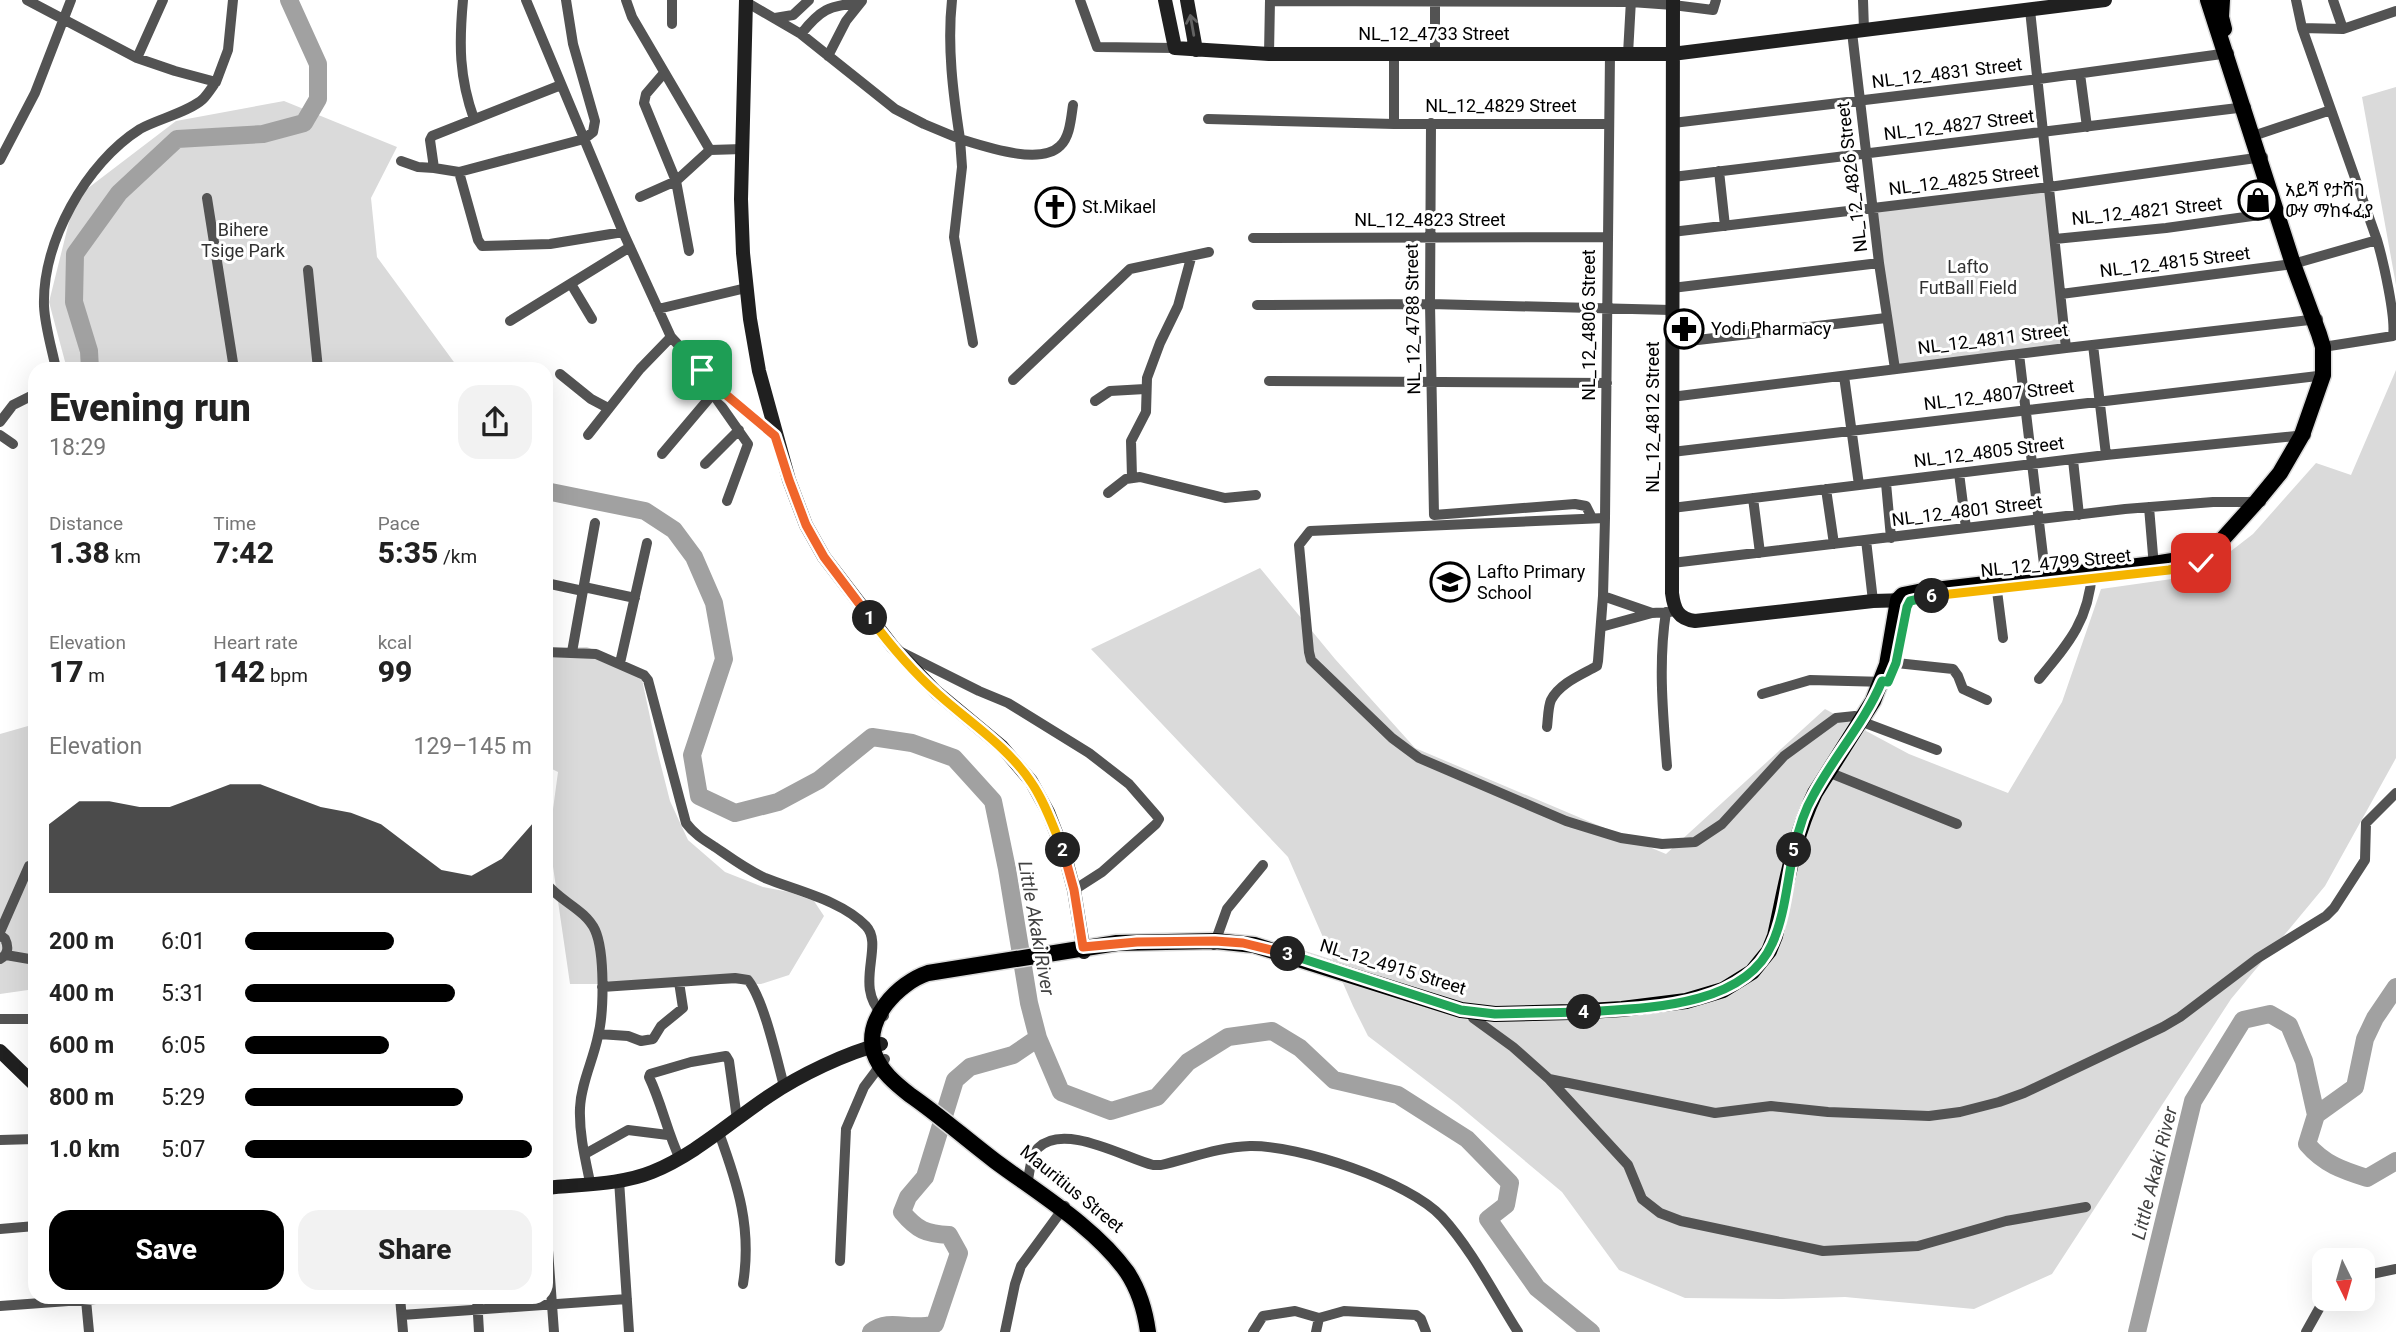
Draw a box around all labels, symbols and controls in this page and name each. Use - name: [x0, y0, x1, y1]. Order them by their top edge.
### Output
- one-way arrow: [1185, 14, 1198, 37]
- street label: NL_12_4733 Street: [1358, 23, 1510, 44]
- street label: NL_12_4831 Street: [1871, 53, 2023, 92]
- street label: NL_12_4829 Street: [1425, 95, 1577, 116]
- street label: NL_12_4826 Street: [1832, 101, 1871, 253]
- street label: NL_12_4827 Street: [1883, 105, 2035, 144]
- street label: NL_12_4825 Street: [1888, 160, 2040, 199]
- shop icon: አይሻ የታሸገ ውሃ ማከፋፈያ: [2237, 179, 2279, 221]
- place label: አይሻ የታሸገ ውሃ ማከፋፈያ: [2285, 179, 2373, 221]
- church icon: St.Mikael: [1034, 186, 1076, 228]
- street label: NL_12_4821 Street: [2071, 192, 2223, 229]
- place label: St.Mikael: [1082, 196, 1156, 217]
- street label: NL_12_4823 Street: [1354, 209, 1506, 230]
- park label: Bihere Tsige Park: [201, 219, 286, 261]
- street label: NL_12_4815 Street: [2099, 242, 2251, 281]
- street label: NL_12_4788 Street: [1401, 243, 1424, 395]
- street label: NL_12_4806 Street: [1578, 249, 1599, 401]
- park label: Lafto FutBall Field: [1919, 256, 2017, 298]
- pharmacy icon: Yodi Pharmacy: [1663, 308, 1705, 350]
- place label: Yodi Pharmacy: [1711, 318, 1832, 339]
- street label: NL_12_4811 Street: [1917, 319, 2069, 358]
- pin: [672, 340, 732, 400]
- street label: NL_12_4812 Street: [1642, 341, 1663, 493]
- icon: arrive: [683, 351, 721, 389]
- street label: NL_12_4807 Street: [1923, 375, 2075, 414]
- button: share: [458, 385, 532, 459]
- text: Evening run: [49, 386, 251, 430]
- street label: NL_12_4805 Street: [1913, 432, 2065, 471]
- text: 18:29: [49, 434, 106, 461]
- street label: NL_12_4801 Street: [1891, 491, 2043, 530]
- text: Distance: [49, 512, 123, 535]
- text: Time: [213, 512, 256, 535]
- text: Pace: [378, 512, 420, 535]
- pin: [2171, 533, 2231, 593]
- text: 1.38: [49, 535, 110, 570]
- text: 7:42: [213, 535, 274, 570]
- text: 5:35: [378, 535, 438, 570]
- street label: NL_12_4799 Street: [1980, 544, 2132, 581]
- icon: check: [2182, 544, 2220, 582]
- text: km: [110, 545, 141, 568]
- text: /km: [438, 545, 477, 568]
- school or university icon: Lafto Primary School: [1429, 561, 1471, 603]
- place label: Lafto Primary School: [1477, 561, 1586, 603]
- pin: 6: [1914, 578, 1950, 614]
- text: 6: [1926, 584, 1937, 607]
- pin: 1: [852, 600, 888, 636]
- text: 1: [864, 606, 875, 629]
- text: Elevation: [49, 631, 126, 654]
- text: Heart rate: [213, 631, 298, 654]
- text: kcal: [378, 631, 412, 654]
- text: 17: [49, 654, 84, 689]
- text: 142: [213, 654, 265, 689]
- text: 99: [378, 654, 412, 689]
- text: m: [84, 664, 105, 687]
- text: bpm: [265, 664, 308, 687]
- text: Elevation: [49, 733, 142, 760]
- text: 129–145 m: [413, 733, 532, 760]
- pin: 2: [1046, 832, 1080, 868]
- pin: 5: [1776, 832, 1812, 868]
- text: 2: [1057, 838, 1068, 861]
- text: 5: [1788, 838, 1799, 861]
- water label: Little Akaki River: [1013, 859, 1060, 998]
- text: 200 m: [49, 928, 114, 955]
- text: 6:01: [161, 928, 205, 955]
- street label: NL_12_4915 Street: [1318, 934, 1469, 999]
- pin: 3: [1270, 936, 1306, 972]
- text: 3: [1282, 942, 1293, 965]
- text: 400 m: [49, 980, 114, 1007]
- text: 5:31: [161, 980, 205, 1007]
- pin: 4: [1566, 995, 1602, 1030]
- text: 4: [1578, 1000, 1589, 1023]
- text: 600 m: [49, 1032, 114, 1059]
- text: 6:05: [161, 1032, 205, 1059]
- text: 800 m: [49, 1084, 114, 1111]
- text: 5:29: [161, 1084, 205, 1111]
- water label: Little Akaki River: [2127, 1104, 2182, 1242]
- text: 1.0 km: [49, 1136, 120, 1163]
- text: 5:07: [161, 1136, 205, 1163]
- street label: Mauritius Street: [1016, 1140, 1128, 1237]
- button: Save: [49, 1210, 284, 1290]
- button: Share: [298, 1210, 532, 1290]
- north arrow: [2312, 1248, 2375, 1311]
- map controls: [2312, 1248, 2375, 1311]

